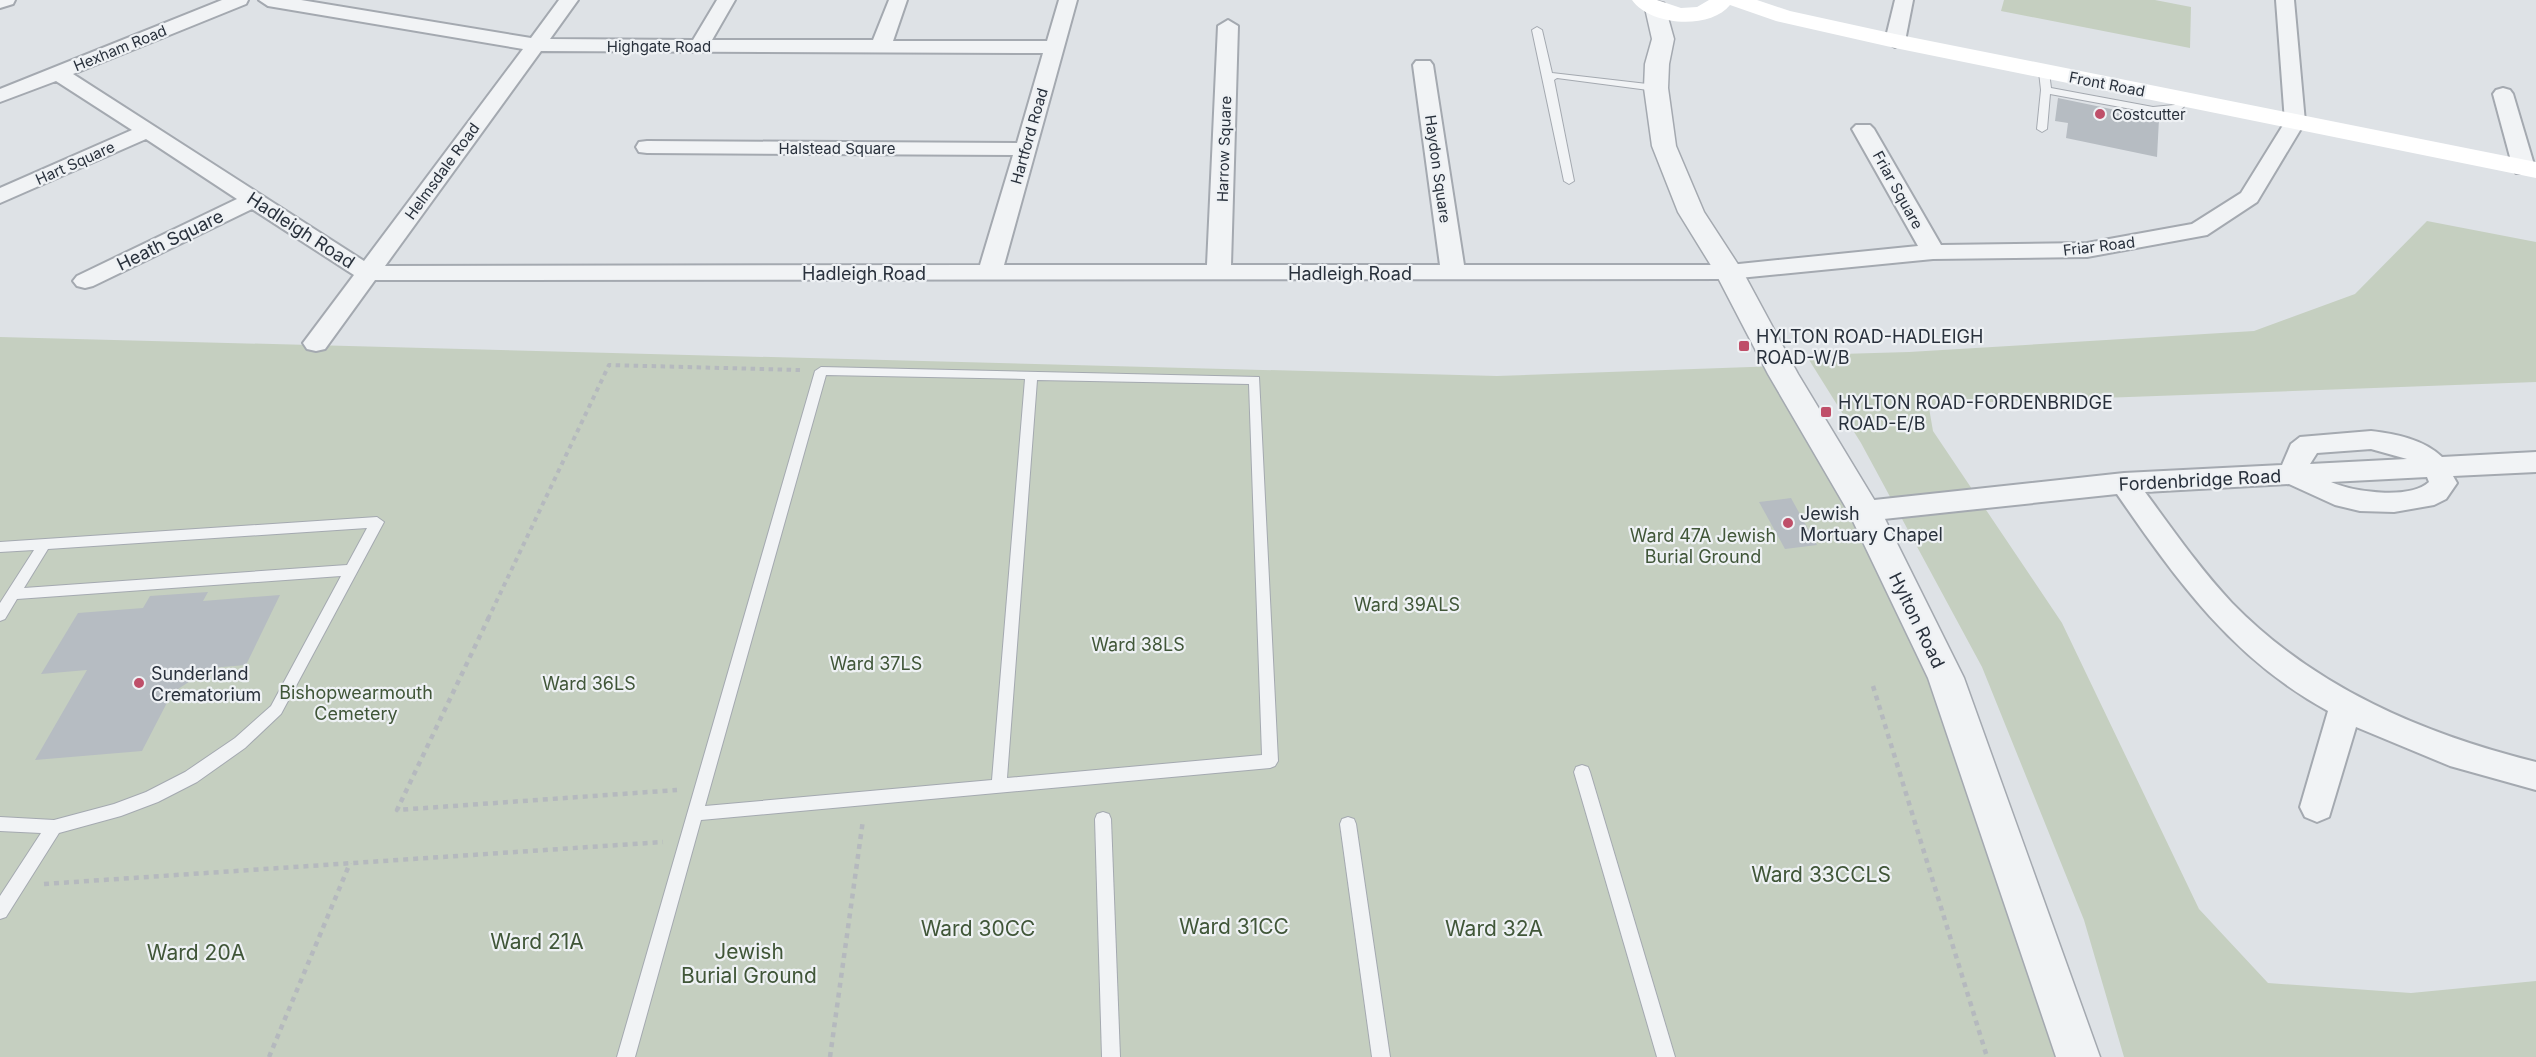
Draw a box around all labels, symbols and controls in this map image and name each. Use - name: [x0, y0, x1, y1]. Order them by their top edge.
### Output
- street label: Hexham Road: [71, 21, 169, 75]
- street label: Highgate Road: [607, 37, 711, 56]
- street label: Front Road: [2067, 67, 2147, 101]
- street label: Hartford Road: [1006, 86, 1052, 186]
- street label: Harrow Square: [1213, 96, 1235, 202]
- place label: Costcutter: [2112, 105, 2186, 124]
- marker: Costcutter: [2093, 107, 2107, 121]
- street label: Haydon Square: [1421, 114, 1455, 224]
- street label: Helmsdale Road: [401, 119, 483, 223]
- street label: Hart Square: [32, 137, 118, 189]
- street label: Halstead Square: [779, 139, 895, 158]
- street label: Friar Square: [1869, 148, 1927, 232]
- street label: Hadleigh Road: [243, 187, 359, 273]
- street label: Heath Square: [113, 205, 227, 275]
- street label: Friar Road: [2062, 232, 2136, 260]
- street label: Hadleigh Road: [802, 263, 926, 284]
- street label: Hadleigh Road: [1288, 263, 1412, 284]
- place label: HYLTON ROAD-HADLEIGH ROAD-W/B: [1756, 326, 1983, 368]
- marker: HYLTON ROAD-HADLEIGH ROAD-W/B: [1737, 339, 1751, 353]
- place label: HYLTON ROAD-FORDENBRIDGE ROAD-E/B: [1838, 392, 2113, 434]
- marker: HYLTON ROAD-FORDENBRIDGE ROAD-E/B: [1819, 405, 1833, 419]
- street label: Fordenbridge Road: [2118, 465, 2282, 495]
- place label: Jewish Mortuary Chapel: [1800, 503, 1943, 545]
- marker: Jewish Mortuary Chapel: [1781, 516, 1795, 530]
- park label: Ward 47A Jewish Burial Ground: [1630, 525, 1776, 567]
- street label: Hylton Road: [1885, 569, 1949, 671]
- park label: Ward 39ALS: [1354, 594, 1460, 615]
- park label: Ward 38LS: [1091, 634, 1185, 655]
- park label: Ward 37LS: [830, 653, 922, 674]
- place label: Sunderland Crematorium: [151, 663, 261, 705]
- park label: Ward 36LS: [542, 673, 636, 694]
- marker: Sunderland Crematorium: [132, 676, 146, 690]
- park label: Bishopwearmouth Cemetery: [279, 682, 433, 724]
- park label: Ward 33CCLS: [1751, 862, 1891, 887]
- park label: Ward 31CC: [1179, 914, 1289, 939]
- park label: Ward 30CC: [921, 916, 1035, 941]
- park label: Ward 32A: [1445, 916, 1543, 941]
- park label: Ward 21A: [490, 929, 584, 954]
- park label: Jewish Burial Ground: [681, 939, 817, 988]
- park label: Ward 20A: [147, 940, 245, 965]

